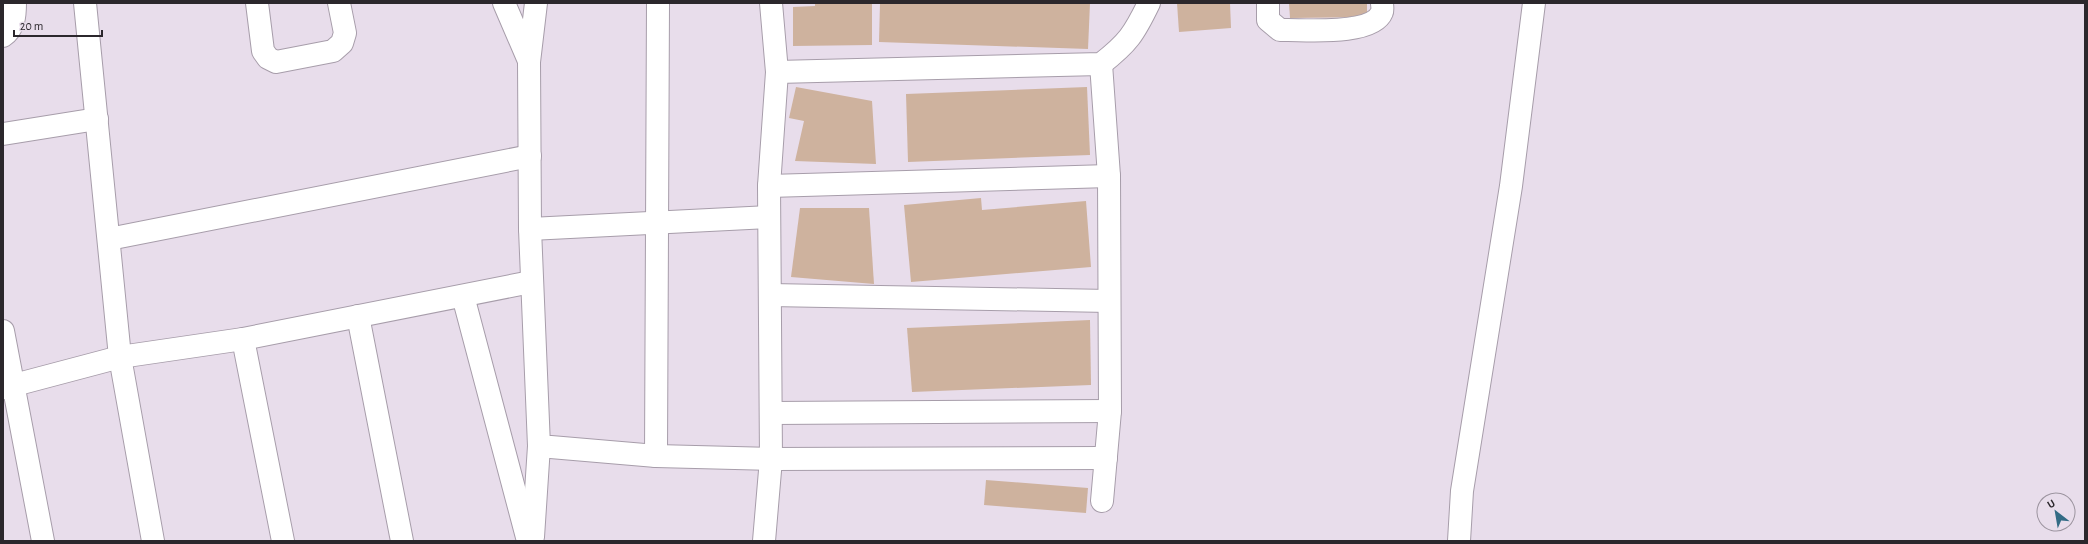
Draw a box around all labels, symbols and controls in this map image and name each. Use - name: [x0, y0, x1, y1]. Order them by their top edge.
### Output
- scale bar: [14, 12, 102, 38]
- text: 20 m: [20, 20, 43, 32]
- north arrow: [2036, 492, 2076, 532]
- text: U: [2045, 497, 2057, 510]

